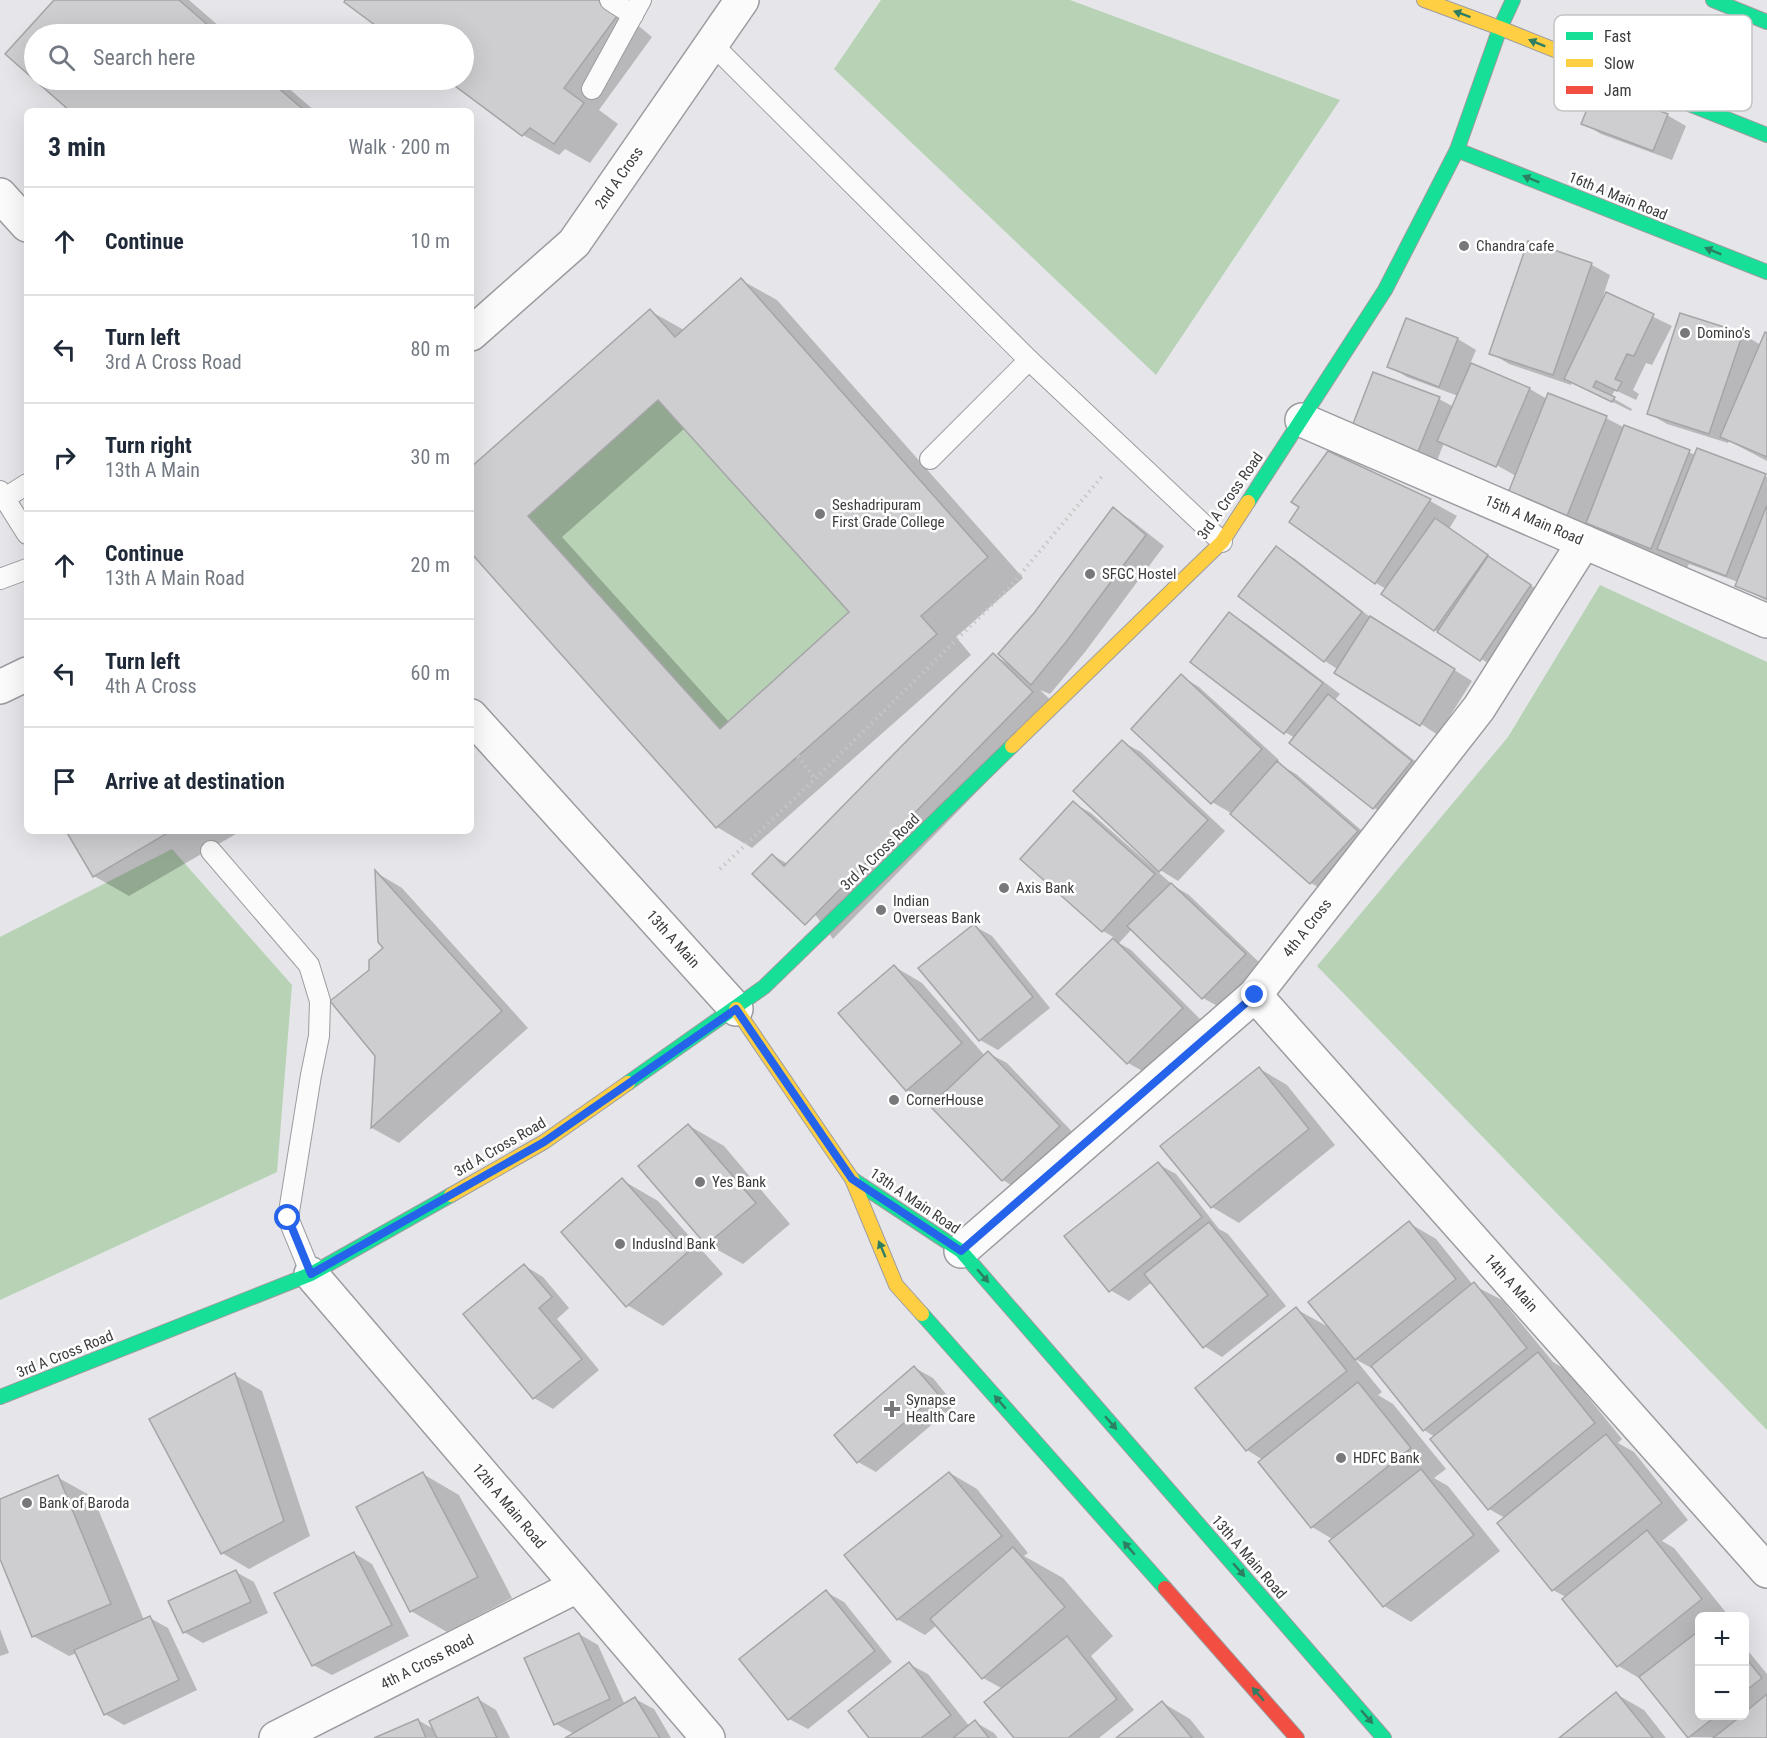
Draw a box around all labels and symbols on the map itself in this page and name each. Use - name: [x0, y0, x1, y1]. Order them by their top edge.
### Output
- one-way arrow: [1453, 9, 1471, 18]
- legend: [1554, 15, 1752, 111]
- text: Fast: [1604, 27, 1631, 46]
- one-way arrow: [1528, 38, 1546, 47]
- text: Slow: [1604, 54, 1634, 73]
- text: Jam: [1604, 81, 1631, 100]
- street label: 2nd A Cross: [591, 143, 647, 213]
- street label: 16th A Main Road: [1566, 168, 1670, 224]
- one-way arrow: [1522, 174, 1540, 183]
- place label: Chandra cafe: [1476, 237, 1554, 255]
- marker: Chandra cafe: [1457, 239, 1471, 253]
- one-way arrow: [1703, 246, 1721, 256]
- place label: Domino's: [1697, 324, 1751, 342]
- marker: Domino's: [1678, 326, 1692, 340]
- street label: 3rd A Cross Road: [1193, 449, 1267, 543]
- street label: 15th A Main Road: [1482, 491, 1586, 549]
- place label: Seshadripuram First Grade College: [832, 496, 945, 531]
- marker: Seshadripuram First Grade College: [813, 507, 827, 521]
- place label: SFGC Hostel: [1102, 565, 1176, 583]
- marker: SFGC Hostel: [1083, 567, 1097, 581]
- street label: 3rd A Cross Road: [837, 810, 923, 894]
- place label: Axis Bank: [1016, 879, 1075, 897]
- marker: Axis Bank: [997, 881, 1011, 895]
- place label: Indian Overseas Bank: [893, 892, 981, 927]
- street label: 4th A Cross: [1279, 895, 1335, 961]
- marker: Indian Overseas Bank: [874, 903, 888, 917]
- street label: 13th A Main: [642, 907, 704, 971]
- route end: [1241, 981, 1267, 1007]
- place label: CornerHouse: [906, 1091, 983, 1109]
- marker: CornerHouse: [887, 1093, 901, 1107]
- street label: 3rd A Cross Road: [451, 1114, 549, 1180]
- street label: 13th A Main Road: [867, 1164, 963, 1238]
- place label: Yes Bank: [712, 1173, 766, 1191]
- marker: Yes Bank: [693, 1175, 707, 1189]
- route start: [274, 1204, 300, 1230]
- place label: IndusInd Bank: [632, 1235, 716, 1253]
- marker: IndusInd Bank: [613, 1237, 627, 1251]
- one-way arrow: [877, 1239, 887, 1257]
- street label: 14th A Main: [1480, 1251, 1542, 1315]
- one-way arrow: [976, 1268, 989, 1284]
- street label: 3rd A Cross Road: [14, 1326, 116, 1382]
- place label: Synapse Health Care: [906, 1391, 975, 1426]
- one-way arrow: [994, 1395, 1007, 1410]
- marker: Synapse Health Care: [883, 1400, 901, 1418]
- one-way arrow: [1104, 1415, 1117, 1431]
- place label: HDFC Bank: [1353, 1449, 1420, 1467]
- marker: HDFC Bank: [1334, 1451, 1348, 1465]
- street label: 12th A Main Road: [468, 1460, 550, 1552]
- place label: Bank of Baroda: [39, 1494, 130, 1512]
- marker: Bank of Baroda: [20, 1496, 34, 1510]
- street label: 13th A Main Road: [1208, 1512, 1290, 1602]
- one-way arrow: [1123, 1541, 1136, 1556]
- one-way arrow: [1232, 1562, 1245, 1578]
- street label: 4th A Cross Road: [377, 1631, 477, 1693]
- one-way arrow: [1252, 1687, 1265, 1702]
- one-way arrow: [1360, 1709, 1373, 1725]

